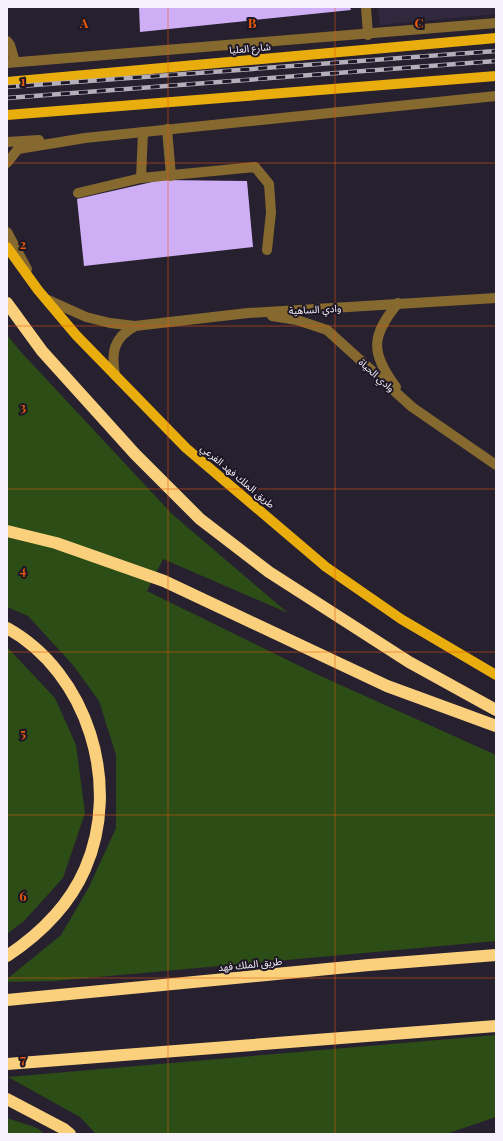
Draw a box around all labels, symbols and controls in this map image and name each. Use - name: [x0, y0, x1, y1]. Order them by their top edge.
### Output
- text: A: [79, 14, 89, 31]
- text: B: [248, 14, 257, 31]
- text: C: [414, 14, 424, 31]
- street label: شارع العليا: [229, 39, 272, 58]
- text: 1: [21, 72, 26, 89]
- text: 2: [20, 235, 27, 252]
- street label: وادي الساهية: [288, 301, 342, 319]
- street label: وادي الحياة: [355, 355, 398, 396]
- text: 3: [20, 398, 26, 415]
- street label: طريق الملك فهد الفرعي: [197, 441, 278, 512]
- text: 4: [20, 561, 27, 578]
- text: 5: [20, 724, 26, 741]
- text: 6: [19, 887, 27, 904]
- street label: طريق الملك فهد: [217, 954, 283, 974]
- text: 7: [20, 1050, 26, 1067]

